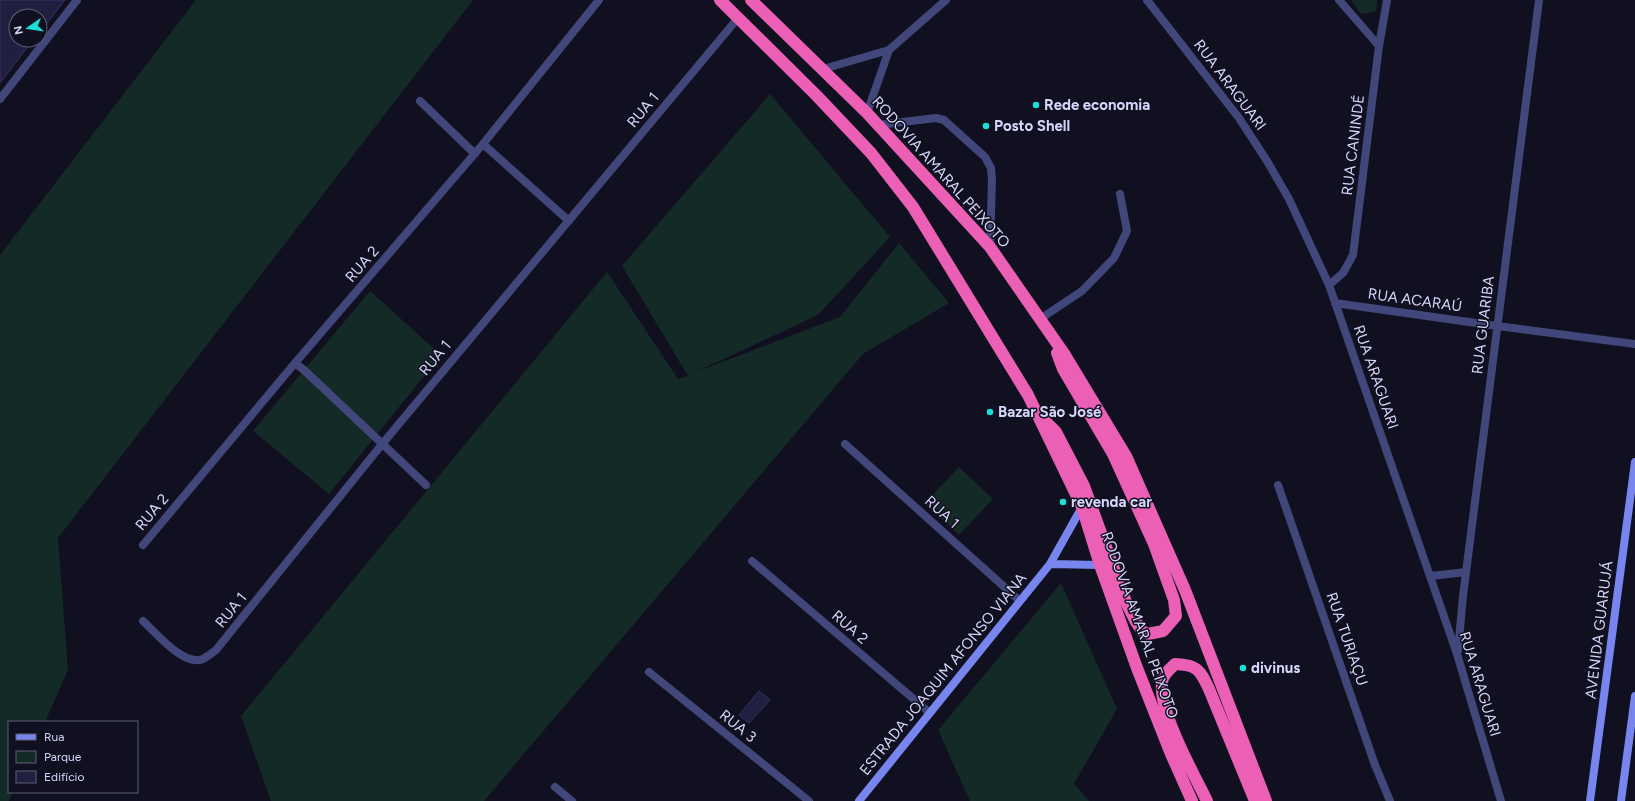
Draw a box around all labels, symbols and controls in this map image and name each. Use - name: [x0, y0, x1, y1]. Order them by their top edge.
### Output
- north arrow: [8, 8, 48, 48]
- text: N: [11, 25, 26, 36]
- street label: RUA ARAGUARI: [1190, 36, 1270, 134]
- street label: RUA 1: [623, 89, 663, 131]
- street label: RODOVIA AMARAL PEIXOTO: [868, 93, 1014, 251]
- street label: RUA CANINDÉ: [1338, 94, 1368, 196]
- place label: Rede economia: [1044, 96, 1150, 114]
- marker: Rede economia: [1031, 100, 1041, 110]
- place label: Posto Shell: [994, 117, 1070, 135]
- marker: Posto Shell: [981, 121, 991, 131]
- street label: RUA 2: [341, 242, 383, 286]
- street label: RUA GUARIBA: [1468, 275, 1498, 375]
- street label: RUA ACARAÚ: [1367, 284, 1463, 316]
- street label: RUA ARAGUARI: [1350, 323, 1402, 431]
- street label: RUA 1: [415, 337, 455, 379]
- place label: Bazar São José: [998, 403, 1102, 421]
- marker: Bazar São José: [985, 407, 995, 417]
- street label: RUA 2: [132, 490, 172, 534]
- street label: RUA 1: [921, 492, 963, 532]
- place label: revenda car: [1071, 493, 1152, 511]
- marker: revenda car: [1058, 497, 1068, 507]
- street label: RODOVIA AMARAL PEIXOTO: [1098, 529, 1182, 721]
- street label: AVENIDA GUARUJÁ: [1582, 560, 1616, 700]
- street label: ESTRADA JOAQUIM AFONSO VIANA: [856, 569, 1030, 779]
- street label: RUA 1: [211, 589, 251, 631]
- street label: RUA TURIAÇU: [1323, 590, 1371, 688]
- street label: RUA 2: [828, 606, 872, 648]
- street label: RUA ARAGUARI: [1455, 629, 1505, 739]
- place label: divinus: [1251, 659, 1300, 677]
- marker: divinus: [1238, 663, 1248, 673]
- street label: RUA 3: [716, 706, 760, 746]
- legend: [8, 721, 138, 793]
- text: Rua: [44, 730, 64, 744]
- text: Parque: [44, 750, 82, 764]
- text: Edifício: [44, 770, 84, 784]

